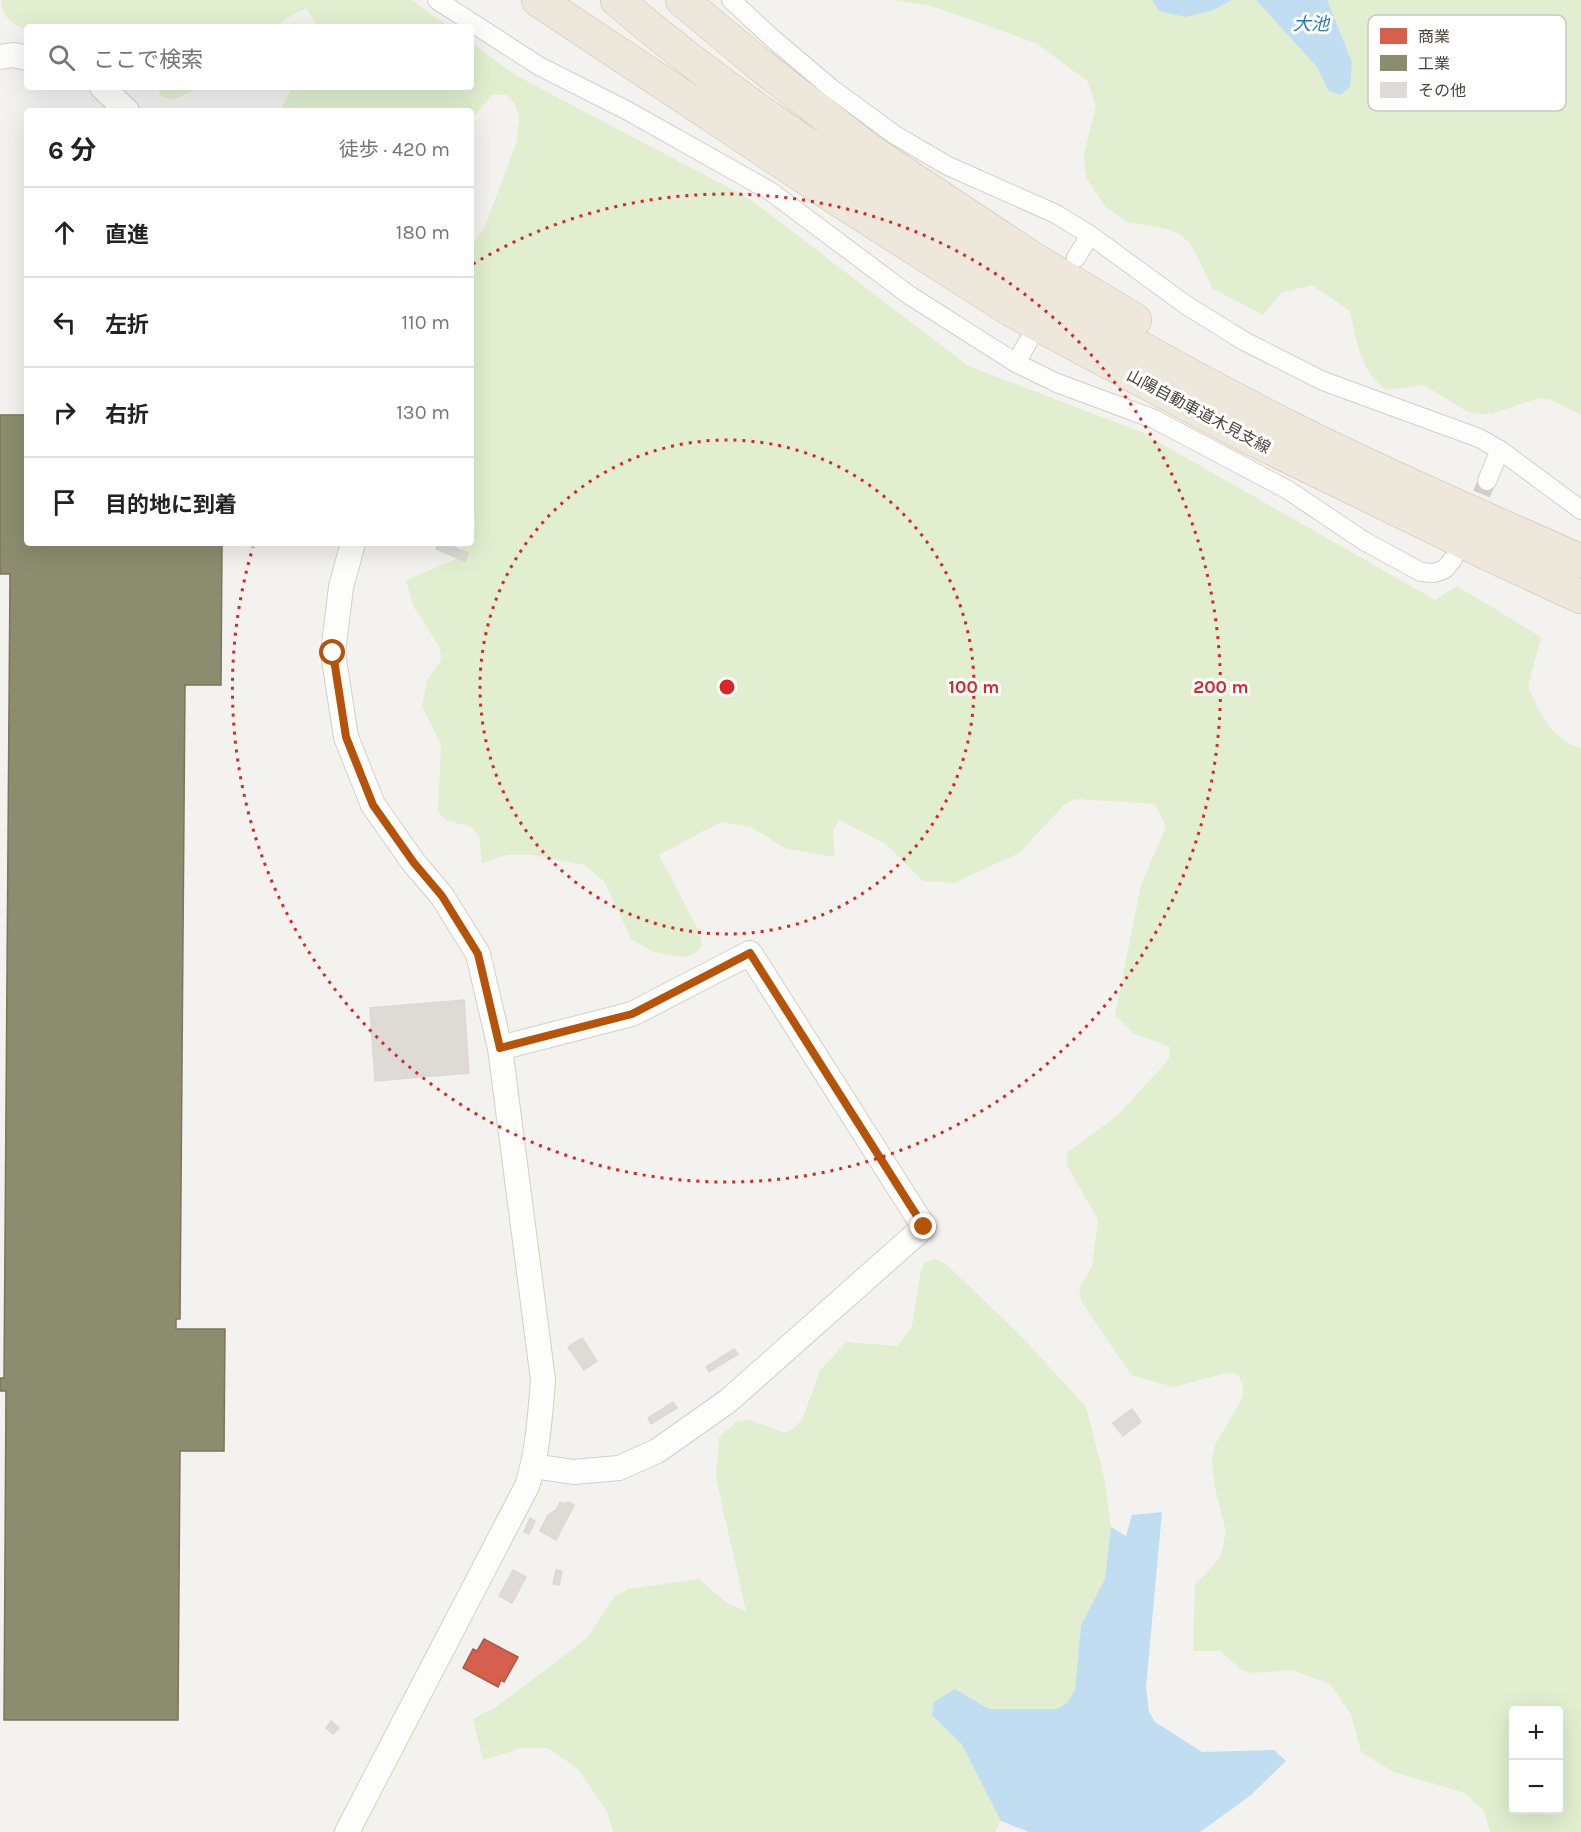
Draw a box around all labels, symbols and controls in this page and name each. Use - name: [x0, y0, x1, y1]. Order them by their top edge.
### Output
- water label: 大池: [1293, 13, 1331, 35]
- legend: [1368, 15, 1566, 111]
- search box: [24, 24, 474, 90]
- text: 商業: [1418, 27, 1450, 46]
- icon: search: [45, 41, 78, 74]
- text: ここで検索: [93, 47, 203, 73]
- text: 工業: [1418, 54, 1450, 73]
- text: その他: [1418, 81, 1466, 100]
- text: 6 分: [48, 135, 96, 166]
- text: 徒歩 · 420 m: [339, 138, 450, 161]
- icon: ahead: [48, 216, 81, 249]
- text: 180 m: [396, 221, 450, 244]
- text: 直進: [105, 222, 149, 248]
- icon: left: [48, 306, 81, 339]
- text: 110 m: [401, 311, 450, 334]
- text: 左折: [105, 312, 149, 338]
- street label: 山陽自動車道木見支線: [1124, 365, 1274, 457]
- icon: right: [48, 396, 81, 429]
- text: 130 m: [396, 401, 450, 424]
- text: 右折: [105, 402, 149, 428]
- icon: arrive: [48, 486, 81, 519]
- text: 目的地に到着: [105, 492, 237, 518]
- route start: [319, 639, 345, 665]
- text: 100 m: [949, 676, 999, 698]
- text: 200 m: [1193, 676, 1249, 698]
- centre of rings: [717, 677, 737, 697]
- route end: [910, 1213, 936, 1239]
- map controls: [1509, 1706, 1563, 1814]
- button: +: [1509, 1706, 1563, 1760]
- button: −: [1509, 1760, 1563, 1814]

